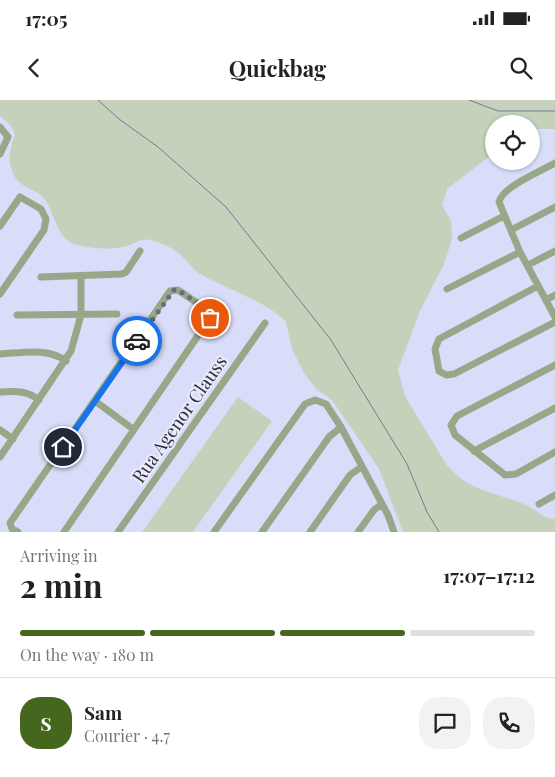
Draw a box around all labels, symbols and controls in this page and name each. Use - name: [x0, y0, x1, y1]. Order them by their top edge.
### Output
- text: 17:05: [25, 5, 67, 31]
- text: Quickbag: [229, 53, 326, 83]
- icon: back: [20, 54, 48, 82]
- icon: search: [507, 54, 535, 82]
- map controls: [485, 115, 540, 170]
- button: locate: [485, 115, 540, 170]
- pin: [189, 297, 231, 339]
- icon: bag: [196, 304, 224, 332]
- courier: [112, 316, 162, 366]
- icon: car: [123, 327, 151, 355]
- street label: Rua Agenor Clauss: [126, 351, 232, 487]
- pin: [42, 426, 84, 468]
- icon: home: [49, 433, 77, 461]
- text: Arriving in: [20, 545, 98, 566]
- text: 17:07–17:12: [443, 562, 535, 588]
- text: 2 min: [20, 563, 103, 606]
- text: On the way · 180 m: [20, 644, 154, 665]
- button: chat: [419, 697, 471, 749]
- button: phone: [483, 697, 535, 749]
- text: Sam: [84, 699, 122, 725]
- text: S: [40, 710, 52, 736]
- text: Courier · 4.7: [84, 725, 170, 746]

